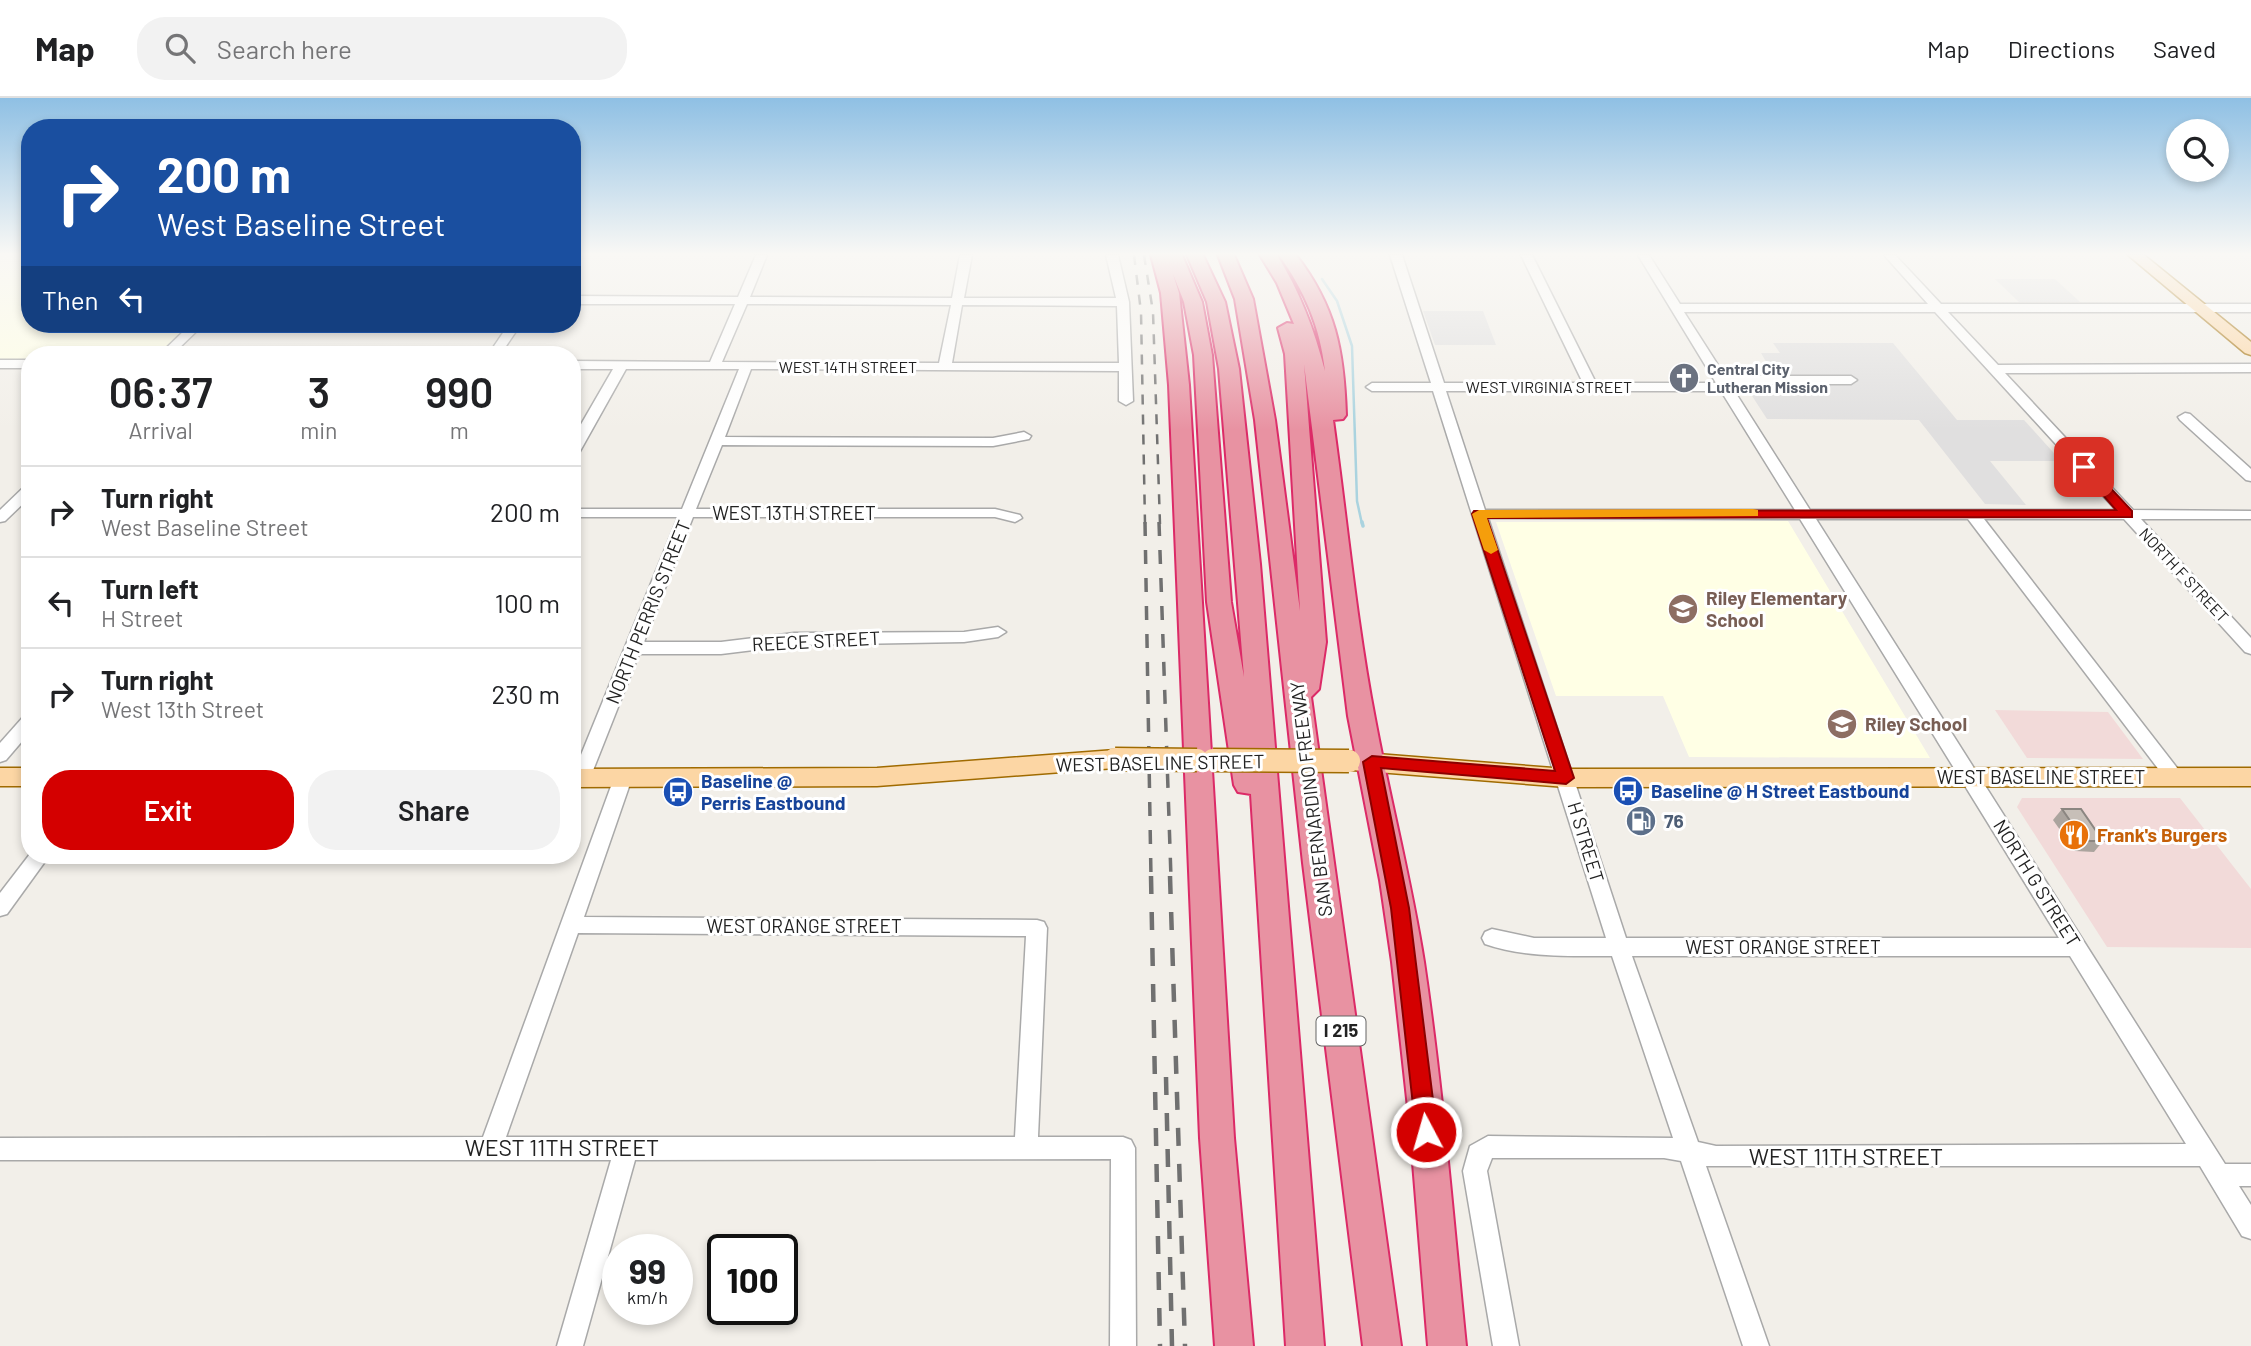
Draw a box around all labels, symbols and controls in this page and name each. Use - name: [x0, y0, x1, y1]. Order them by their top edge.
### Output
- search box: [137, 17, 627, 80]
- text: Map: [35, 28, 95, 68]
- icon: search: [161, 29, 199, 67]
- text: Search here: [217, 33, 352, 64]
- text: Map: [1927, 34, 1970, 63]
- text: Directions: [2008, 34, 2115, 63]
- text: Saved: [2153, 34, 2216, 63]
- map controls: [2166, 119, 2229, 182]
- button: search: [2166, 119, 2229, 182]
- text: 200 m: [157, 144, 291, 203]
- icon: right: [42, 147, 133, 238]
- text: West Baseline Street: [157, 204, 446, 242]
- icon: left: [113, 280, 151, 318]
- text: Then: [42, 284, 99, 315]
- street label: WEST 14TH STREET: [779, 357, 917, 376]
- place label: Central City Lutheran Mission: [1707, 359, 1828, 396]
- church icon: Central City Lutheran Mission: [1667, 361, 1701, 395]
- text: 06:37: [109, 366, 212, 416]
- text: 3: [308, 366, 330, 416]
- text: 990: [425, 366, 493, 416]
- street label: WEST VIRGINIA STREET: [1466, 377, 1632, 396]
- text: Arrival: [128, 416, 193, 444]
- text: min: [300, 416, 337, 444]
- text: m: [450, 416, 469, 444]
- pin: [2054, 437, 2114, 497]
- icon: arrive: [2065, 448, 2103, 486]
- text: Turn right: [101, 482, 214, 513]
- icon: right: [42, 493, 80, 531]
- text: 200 m: [490, 496, 560, 527]
- street label: WEST 13TH STREET: [712, 501, 876, 524]
- text: West Baseline Street: [101, 513, 309, 541]
- street label: NORTH PERRIS STREET: [600, 517, 695, 707]
- street label: NORTH F STREET: [2136, 524, 2233, 626]
- text: Turn left: [101, 573, 199, 604]
- icon: left: [42, 584, 80, 622]
- place label: Riley Elementary School: [1706, 586, 1848, 631]
- text: 100 m: [495, 587, 560, 618]
- school or university icon: Riley Elementary School: [1666, 592, 1700, 626]
- text: H Street: [101, 604, 183, 632]
- street label: REECE STREET: [751, 626, 881, 655]
- text: Turn right: [101, 664, 214, 695]
- icon: right: [42, 675, 80, 713]
- text: 230 m: [491, 678, 560, 709]
- street label: SAN BERNARDINO FREEWAY: [1285, 680, 1336, 918]
- text: West 13th Street: [101, 695, 264, 723]
- school or university icon: Riley School: [1825, 707, 1859, 741]
- place label: Riley School: [1865, 712, 1967, 735]
- street label: WEST BASELINE STREET: [1055, 749, 1265, 776]
- street label: WEST BASELINE STREET: [1937, 765, 2145, 788]
- place label: Baseline @ Perris Eastbound: [701, 769, 846, 814]
- button: Exit: [42, 770, 294, 850]
- button: Share: [308, 770, 560, 850]
- bus stop icon: Baseline @ H Street Eastbound: [1611, 774, 1645, 808]
- bus stop icon: Baseline @ Perris Eastbound: [661, 775, 695, 809]
- place label: Baseline @ H Street Eastbound: [1651, 779, 1909, 802]
- street label: H STREET: [1563, 799, 1610, 885]
- fuel station icon: 76: [1624, 804, 1658, 838]
- place label: 76: [1664, 809, 1684, 832]
- street label: NORTH G STREET: [1989, 815, 2086, 951]
- restaurant icon: Frank's Burgers: [2057, 818, 2091, 852]
- place label: Frank's Burgers: [2097, 823, 2227, 846]
- street label: WEST ORANGE STREET: [706, 914, 902, 937]
- street label: WEST ORANGE STREET: [1685, 935, 1881, 958]
- road number: I 215: [1316, 1016, 1366, 1046]
- position arrow: [1389, 1095, 1463, 1169]
- street label: WEST 11TH STREET: [465, 1133, 659, 1161]
- street label: WEST 11TH STREET: [1749, 1142, 1943, 1170]
- speed limit sign: 100: [707, 1234, 798, 1325]
- text: 99: [629, 1249, 666, 1291]
- text: km/h: [627, 1286, 668, 1308]

